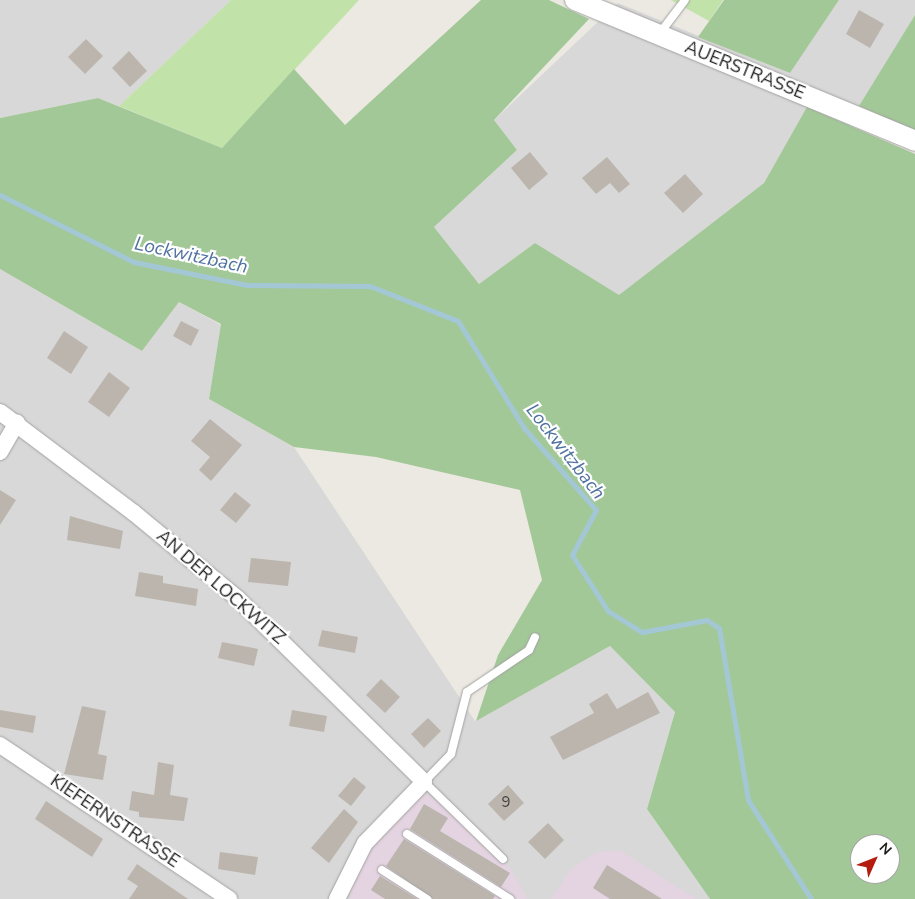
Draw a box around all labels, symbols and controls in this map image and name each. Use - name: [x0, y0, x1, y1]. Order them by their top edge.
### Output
- street label: AUERSTRASSE: [682, 36, 808, 104]
- water label: Lockwitzbach: [132, 233, 250, 279]
- water label: Lockwitzbach: [521, 400, 609, 504]
- street label: AN DER LOCKWITZ: [152, 525, 290, 649]
- street label: KIEFERNSTRASSE: [46, 770, 184, 872]
- house number: 9: [502, 794, 510, 812]
- north arrow: [850, 834, 900, 884]
- text: N: [875, 839, 896, 859]

